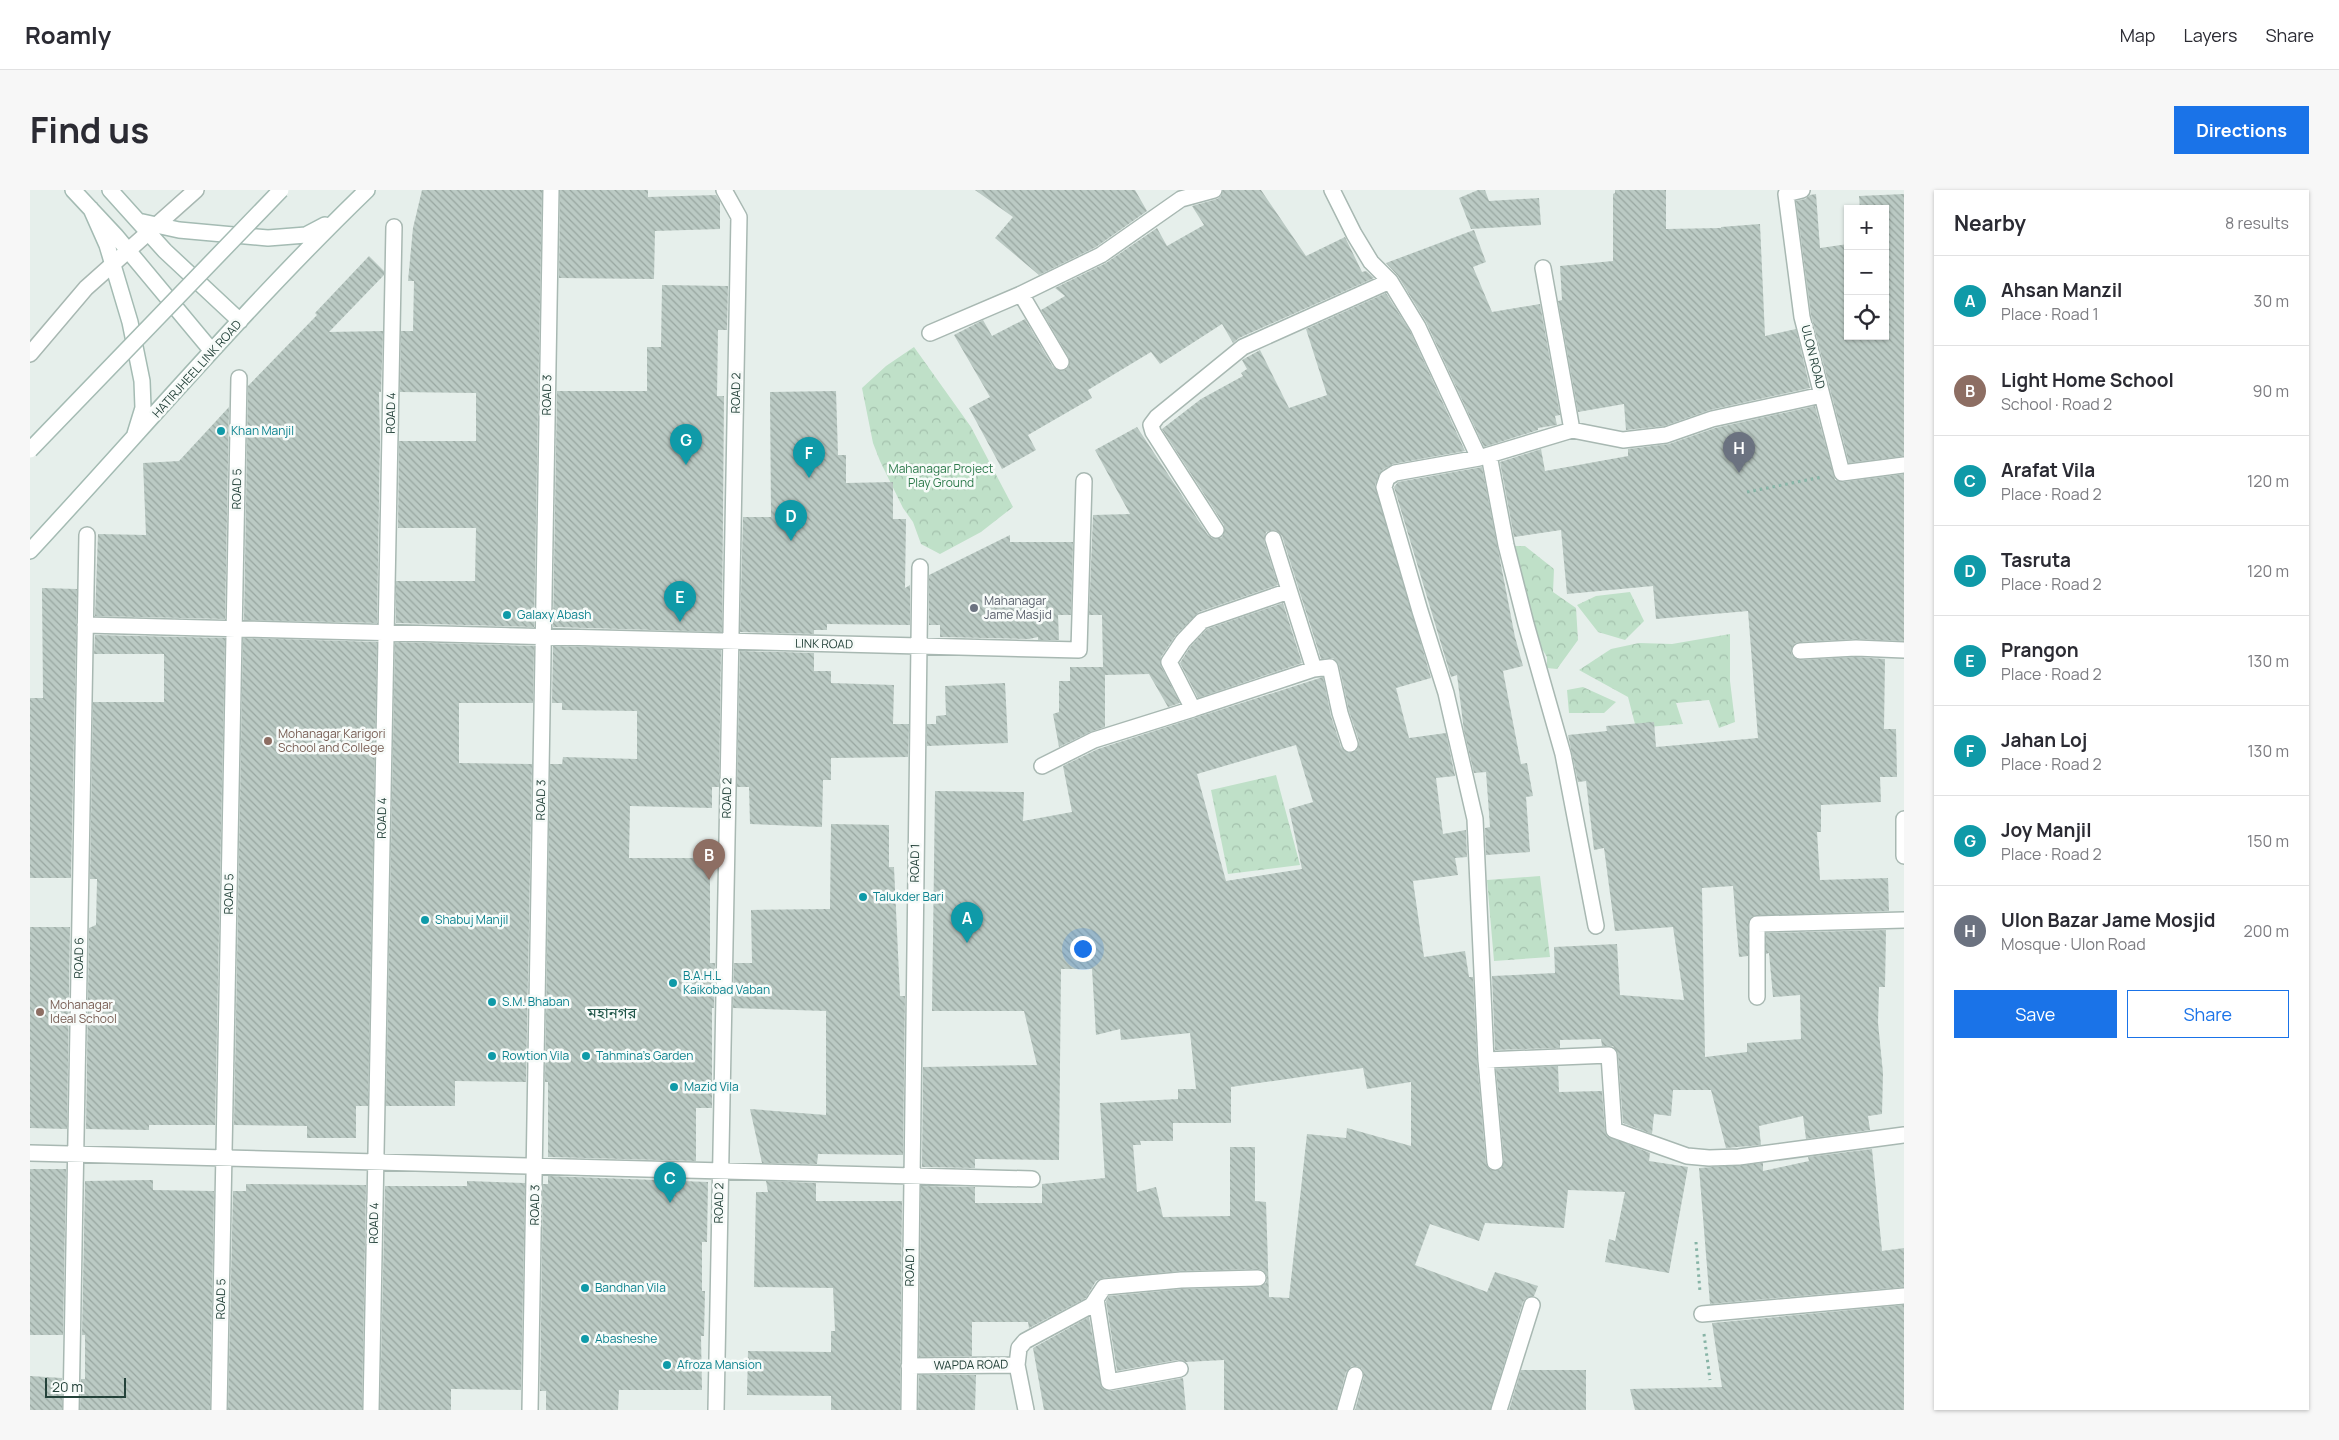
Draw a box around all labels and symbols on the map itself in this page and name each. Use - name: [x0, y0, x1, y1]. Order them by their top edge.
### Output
- street label: HATIRJHEEL LINK ROAD: [148, 316, 245, 421]
- street label: ULON ROAD: [1797, 323, 1830, 391]
- street label: ROAD 2: [727, 372, 744, 414]
- street label: ROAD 3: [538, 374, 555, 415]
- street label: ROAD 4: [382, 392, 399, 434]
- place label: Khan Manjil: [231, 422, 294, 439]
- pin: G: [670, 424, 702, 465]
- marker: Khan Manjil: [215, 425, 227, 437]
- pin: H: [1723, 432, 1755, 473]
- pin: F: [793, 437, 825, 478]
- park label: Mahanagar Project Play Ground: [889, 460, 994, 491]
- street label: ROAD 5: [228, 468, 245, 510]
- pin: D: [775, 500, 807, 541]
- pin: E: [664, 581, 696, 622]
- place label: Mahanagar Jame Masjid: [984, 592, 1052, 623]
- marker: Mahanagar Jame Masjid: [968, 602, 980, 614]
- place label: Galaxy Abash: [517, 606, 591, 623]
- marker: Galaxy Abash: [501, 609, 513, 621]
- street label: LINK ROAD: [795, 634, 853, 653]
- place label: Mohanagar Karigori School and College: [278, 725, 386, 756]
- marker: Mohanagar Karigori School and College: [262, 735, 274, 747]
- street label: ROAD 2: [718, 777, 735, 819]
- street label: ROAD 3: [532, 779, 549, 820]
- street label: ROAD 4: [373, 797, 390, 839]
- pin: B: [693, 839, 725, 880]
- street label: ROAD 1: [906, 843, 923, 883]
- street label: ROAD 5: [220, 873, 237, 915]
- place label: Talukder Bari: [873, 888, 944, 905]
- marker: Talukder Bari: [857, 891, 869, 903]
- pin: A: [951, 902, 983, 943]
- place label: Shabuj Manjil: [435, 911, 508, 928]
- marker: Shabuj Manjil: [419, 914, 431, 926]
- your location: [1070, 936, 1096, 962]
- street label: ROAD 6: [70, 937, 87, 979]
- place label: B.A.H.L Kaikobad Vaban: [683, 967, 770, 998]
- marker: B.A.H.L Kaikobad Vaban: [667, 977, 679, 989]
- place label: S.M. Bhaban: [502, 993, 570, 1010]
- place label: Mohanagar Ideal School: [50, 996, 117, 1027]
- marker: S.M. Bhaban: [486, 996, 498, 1008]
- district label: মহানগর: [587, 1002, 637, 1023]
- marker: Mohanagar Ideal School: [34, 1006, 46, 1018]
- place label: Rowtion Vila: [502, 1047, 569, 1064]
- place label: Tahmina's Garden: [596, 1047, 693, 1064]
- marker: Rowtion Vila: [486, 1050, 498, 1062]
- marker: Tahmina's Garden: [580, 1050, 592, 1062]
- place label: Mazid Vila: [684, 1078, 739, 1095]
- marker: Mazid Vila: [668, 1081, 680, 1093]
- pin: C: [654, 1162, 686, 1203]
- street label: ROAD 2: [710, 1182, 727, 1224]
- street label: ROAD 3: [526, 1184, 543, 1225]
- street label: ROAD 4: [365, 1202, 382, 1244]
- street label: ROAD 1: [901, 1247, 918, 1287]
- street label: ROAD 5: [212, 1278, 229, 1320]
- place label: Bandhan Vila: [595, 1279, 666, 1296]
- marker: Bandhan Vila: [579, 1282, 591, 1294]
- place label: Abasheshe: [595, 1330, 657, 1347]
- marker: Abasheshe: [579, 1333, 591, 1345]
- street label: WAPDA ROAD: [933, 1355, 1009, 1374]
- place label: Afroza Mansion: [677, 1356, 762, 1373]
- marker: Afroza Mansion: [661, 1359, 673, 1371]
- scale bar: [45, 1375, 126, 1398]

